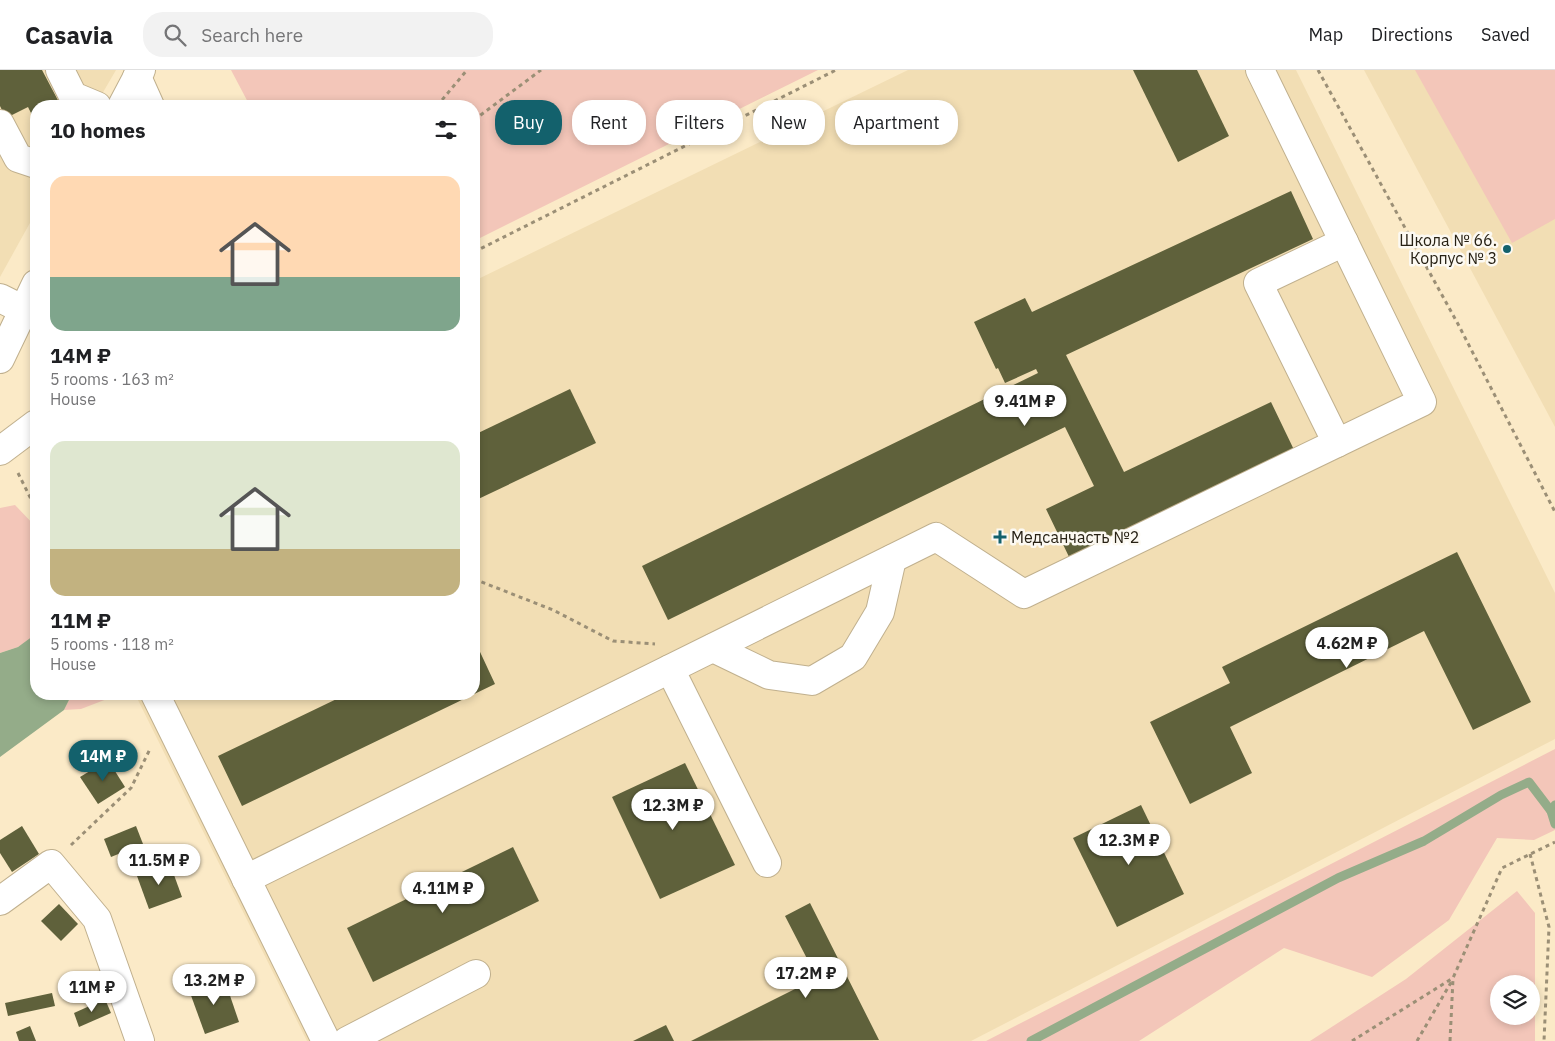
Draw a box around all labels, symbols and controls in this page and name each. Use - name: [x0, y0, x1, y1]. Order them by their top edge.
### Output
- search box: [143, 12, 493, 57]
- text: Casavia: [25, 19, 113, 51]
- icon: search: [161, 21, 189, 49]
- text: Search here: [201, 23, 303, 47]
- text: Map: [1308, 23, 1343, 46]
- text: Directions: [1371, 23, 1453, 46]
- text: Saved: [1481, 23, 1530, 46]
- chip: Buy: [495, 100, 562, 145]
- chip: Rent: [572, 100, 646, 145]
- chip: Filters: [656, 100, 743, 145]
- chip: New: [753, 100, 825, 145]
- chip: Apartment: [835, 100, 958, 145]
- text: 10 homes: [50, 116, 146, 144]
- icon: filters: [432, 116, 460, 144]
- icon: home: [210, 209, 300, 299]
- place label: Школа № 66. Корпус № 3: [1399, 230, 1497, 268]
- marker: Школа № 66. Корпус № 3: [1501, 243, 1513, 255]
- text: 14M ₽: [50, 341, 111, 369]
- text: 5 rooms · 163 m²: [50, 369, 174, 389]
- pin: 9.41M ₽: [979, 384, 1071, 427]
- text: House: [50, 389, 96, 409]
- text: 9.41M ₽: [994, 391, 1056, 411]
- icon: home: [210, 474, 300, 564]
- place label: Медсанчасть №2: [1011, 527, 1139, 547]
- marker: Медсанчасть №2: [993, 530, 1007, 544]
- text: 11M ₽: [50, 606, 111, 634]
- pin: 4.62M ₽: [1301, 626, 1393, 669]
- text: 4.62M ₽: [1316, 633, 1378, 653]
- text: 5 rooms · 118 m²: [50, 634, 174, 654]
- text: House: [50, 654, 96, 674]
- pin: 14M ₽: [68, 740, 138, 782]
- text: 14M ₽: [80, 746, 126, 766]
- pin: 12.3M ₽: [627, 788, 719, 831]
- text: 12.3M ₽: [642, 795, 704, 815]
- pin: 12.3M ₽: [1083, 824, 1175, 866]
- text: 12.3M ₽: [1098, 830, 1160, 850]
- pin: 11.5M ₽: [113, 844, 205, 886]
- text: 11.5M ₽: [128, 850, 190, 870]
- pin: 4.11M ₽: [397, 872, 489, 914]
- text: 4.11M ₽: [412, 878, 474, 898]
- pin: 17.2M ₽: [760, 956, 852, 999]
- text: 17.2M ₽: [775, 963, 837, 983]
- pin: 13.2M ₽: [168, 964, 260, 1006]
- pin: 11M ₽: [57, 970, 127, 1013]
- text: 13.2M ₽: [183, 970, 245, 990]
- map controls: [1490, 975, 1540, 1025]
- button: layers: [1490, 975, 1540, 1025]
- text: 11M ₽: [69, 977, 115, 997]

